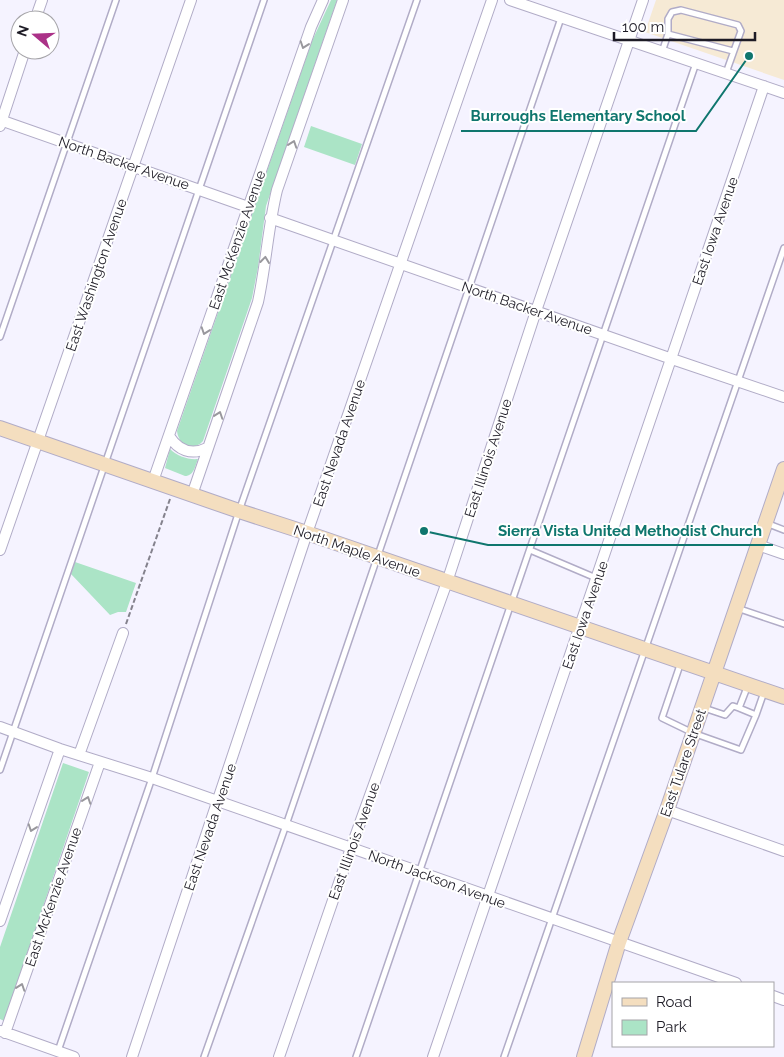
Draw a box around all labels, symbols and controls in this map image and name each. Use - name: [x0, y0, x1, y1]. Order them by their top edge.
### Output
- north arrow: [10, 10, 60, 60]
- scale bar: [614, 10, 755, 42]
- text: 100 m: [622, 18, 664, 36]
- text: N: [13, 23, 32, 38]
- one-way arrow: [300, 40, 310, 49]
- callout: Burroughs Elementary School: [461, 101, 696, 131]
- text: Burroughs Elementary School: [471, 107, 686, 125]
- street label: North Backer Avenue: [57, 133, 191, 193]
- one-way arrow: [287, 141, 297, 149]
- street label: East McKenzie Avenue: [206, 168, 268, 312]
- street label: East Iowa Avenue: [689, 175, 741, 287]
- street label: East Washington Avenue: [62, 197, 130, 353]
- one-way arrow: [259, 256, 270, 264]
- street label: North Backer Avenue: [460, 278, 594, 338]
- one-way arrow: [201, 326, 211, 335]
- street label: East Nevada Avenue: [310, 377, 368, 509]
- street label: East Illinois Avenue: [461, 397, 515, 519]
- one-way arrow: [213, 412, 223, 420]
- callout: Sierra Vista United Methodist Church: [488, 515, 773, 545]
- street label: North Maple Avenue: [291, 522, 423, 580]
- text: Sierra Vista United Methodist Church: [498, 522, 762, 540]
- street label: East Iowa Avenue: [559, 559, 611, 671]
- street label: East Tulare Street: [657, 707, 709, 819]
- street label: East Nevada Avenue: [181, 761, 239, 893]
- street label: East Illinois Avenue: [325, 780, 383, 902]
- one-way arrow: [81, 796, 91, 805]
- one-way arrow: [28, 823, 38, 832]
- street label: East McKenzie Avenue: [22, 825, 84, 969]
- street label: North Jackson Avenue: [366, 847, 508, 911]
- legend: [612, 982, 774, 1047]
- one-way arrow: [15, 983, 25, 991]
- text: Road: [656, 993, 692, 1011]
- text: Park: [656, 1018, 687, 1036]

